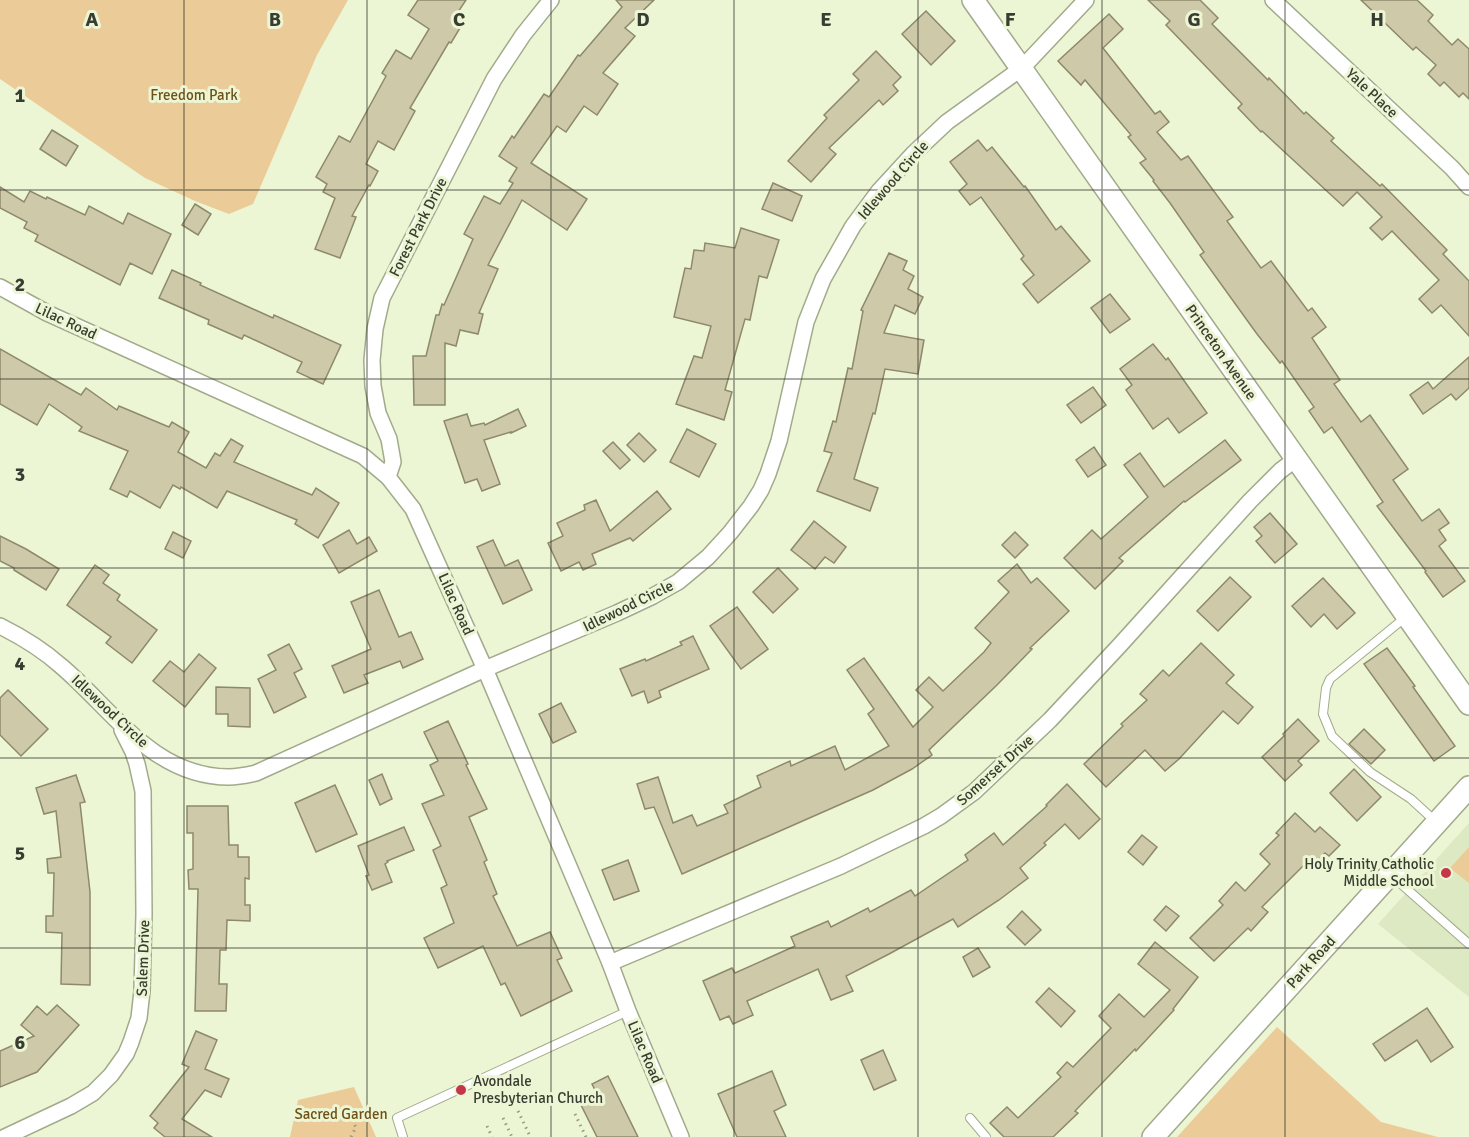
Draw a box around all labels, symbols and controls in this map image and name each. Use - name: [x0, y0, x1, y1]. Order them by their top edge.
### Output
- text: A: [86, 7, 99, 32]
- text: B: [269, 7, 281, 32]
- text: C: [453, 7, 465, 32]
- text: D: [636, 7, 650, 32]
- text: E: [820, 7, 832, 32]
- text: F: [1005, 7, 1016, 32]
- text: G: [1187, 7, 1201, 32]
- text: H: [1370, 7, 1384, 32]
- street label: Yale Place: [1342, 64, 1402, 122]
- text: 1: [15, 83, 26, 108]
- park label: Freedom Park: [150, 86, 238, 104]
- street label: Idlewood Circle: [854, 137, 932, 223]
- street label: Forest Park Drive: [385, 174, 451, 280]
- text: 2: [15, 272, 25, 297]
- street label: Lilac Road: [32, 299, 100, 343]
- street label: Princeton Avenue: [1181, 301, 1261, 403]
- text: 3: [15, 462, 25, 487]
- street label: Lilac Road: [434, 570, 478, 638]
- street label: Idlewood Circle: [580, 576, 676, 636]
- text: 4: [15, 651, 26, 676]
- street label: Idlewood Circle: [68, 671, 152, 751]
- street label: Somerset Drive: [953, 731, 1037, 809]
- text: 5: [15, 841, 25, 866]
- place label: Holy Trinity Catholic Middle School: [1304, 855, 1434, 890]
- marker: Holy Trinity Catholic Middle School: [1439, 866, 1453, 880]
- street label: Salem Drive: [133, 919, 153, 997]
- street label: Park Road: [1283, 932, 1339, 992]
- street label: Lilac Road: [624, 1018, 666, 1086]
- text: 6: [15, 1030, 26, 1055]
- place label: Avondale Presbyterian Church: [473, 1072, 603, 1107]
- marker: Avondale Presbyterian Church: [454, 1083, 468, 1097]
- park label: Sacred Garden: [294, 1105, 388, 1123]

